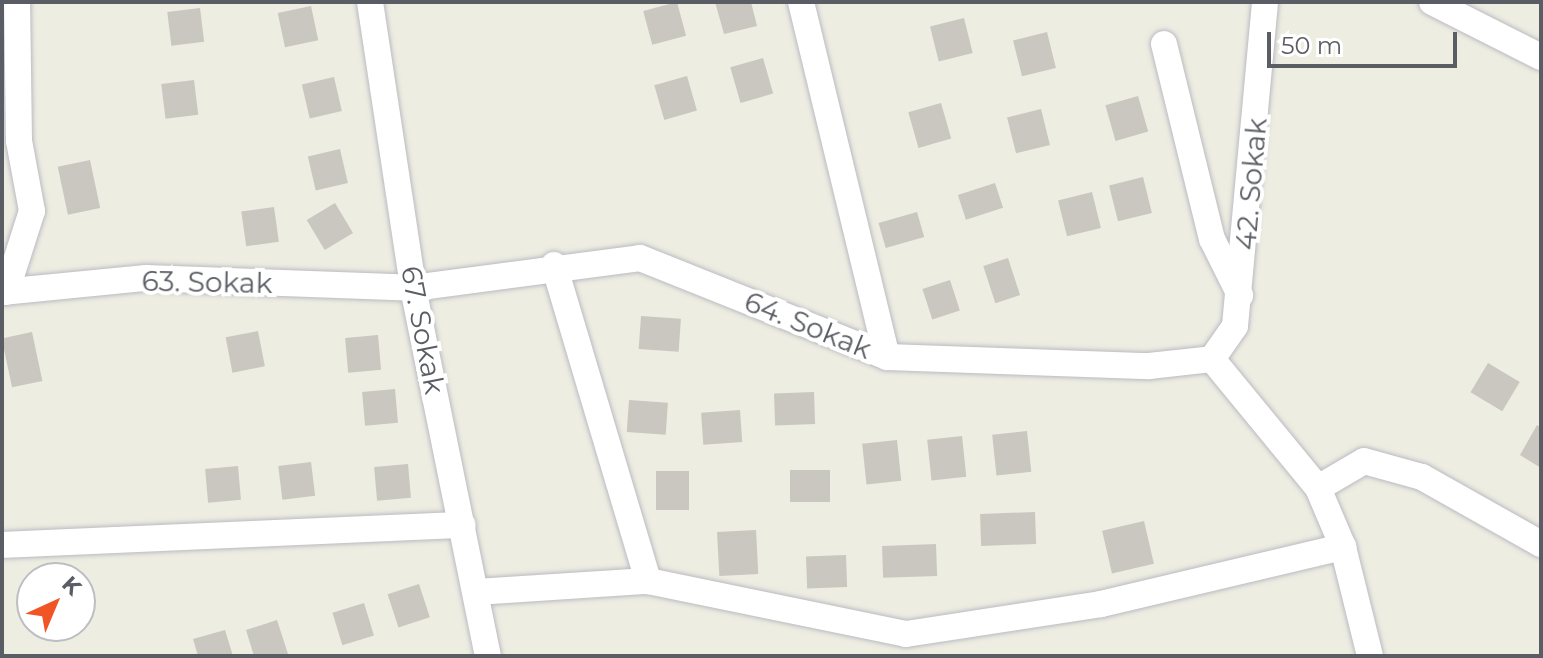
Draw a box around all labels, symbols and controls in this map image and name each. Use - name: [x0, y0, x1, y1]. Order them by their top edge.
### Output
- scale bar: [1271, 16, 1461, 66]
- text: 50 m: [1281, 31, 1342, 60]
- street label: 42. Sokak: [1228, 117, 1274, 251]
- street label: 67. Sokak: [394, 263, 452, 397]
- street label: 63. Sokak: [141, 264, 273, 300]
- street label: 64. Sokak: [740, 284, 876, 366]
- north arrow: [16, 562, 96, 642]
- text: K: [56, 570, 87, 601]

